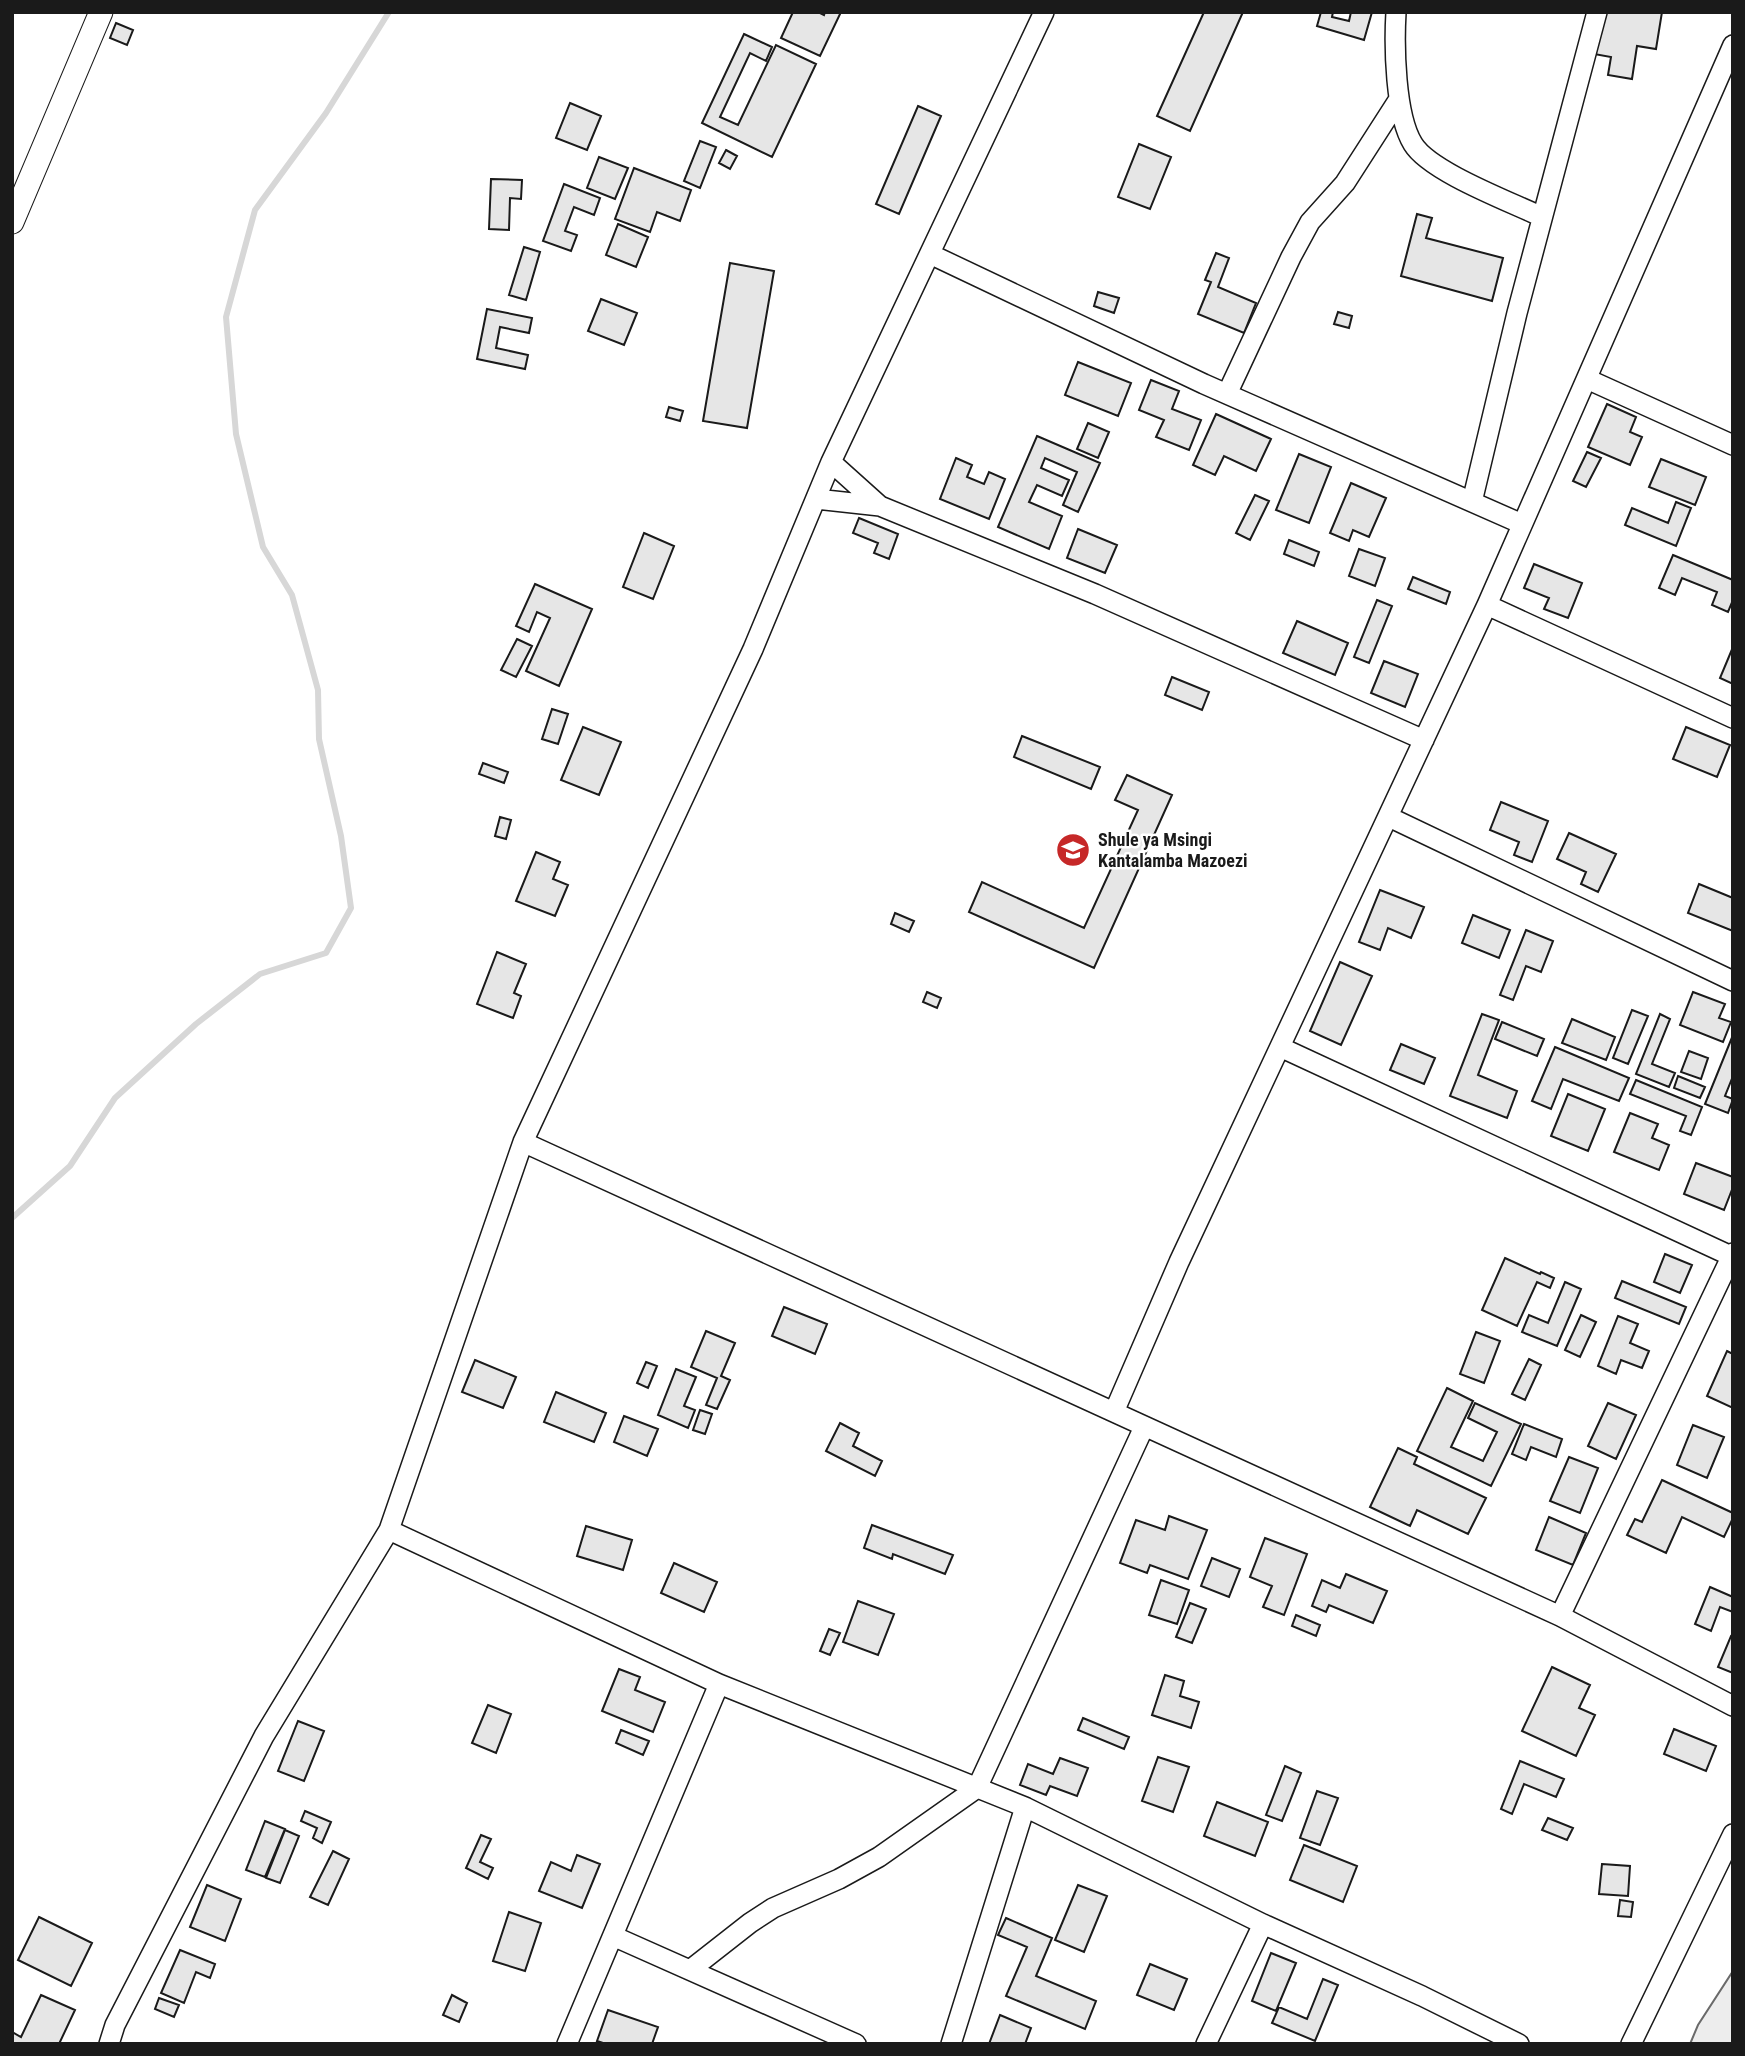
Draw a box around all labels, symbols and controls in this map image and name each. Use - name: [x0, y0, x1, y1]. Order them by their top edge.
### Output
- place label: Shule ya Msingi Kantalamba Mazoezi: [1098, 829, 1248, 871]
- school or university icon: Shule ya Msingi Kantalamba Mazoezi: [1054, 831, 1092, 869]

